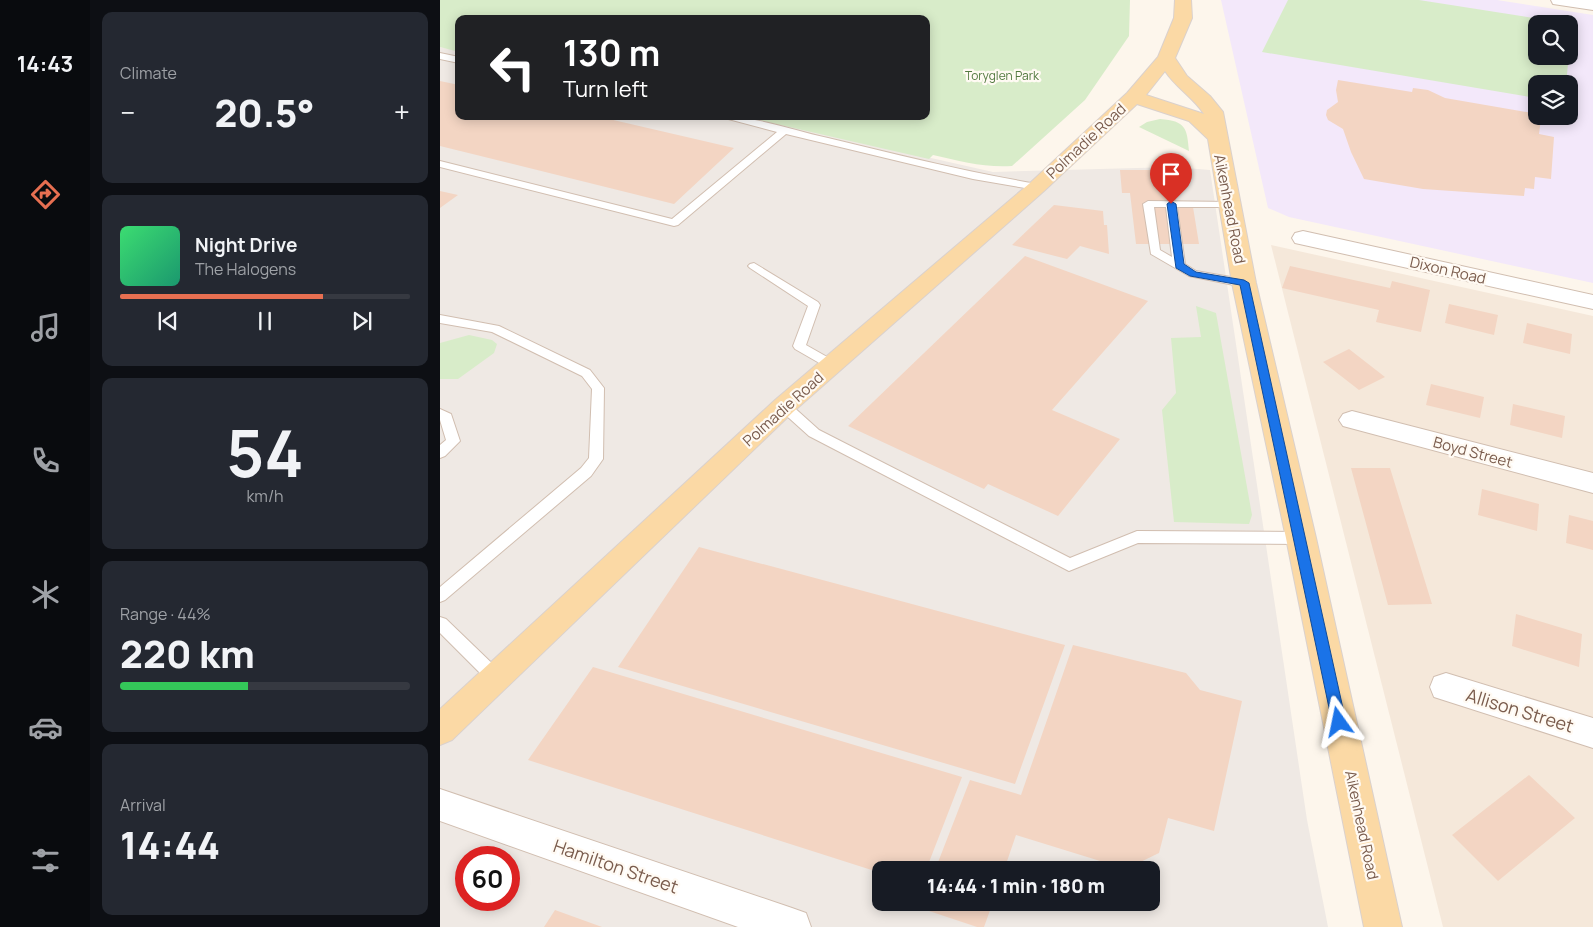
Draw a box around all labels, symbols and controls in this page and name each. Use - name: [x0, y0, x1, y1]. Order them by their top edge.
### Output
- map controls: [1528, 15, 1578, 125]
- button: search: [1528, 15, 1578, 65]
- text: 130 m: [563, 29, 660, 77]
- icon: left: [480, 35, 545, 100]
- text: 14:43: [17, 49, 73, 79]
- text: Climate: [120, 62, 177, 84]
- park label: Toryglen Park: [965, 67, 1040, 84]
- text: Turn left: [563, 74, 648, 104]
- button: layers: [1528, 75, 1578, 125]
- text: 20.5°: [214, 86, 315, 138]
- text: −: [120, 93, 135, 131]
- text: +: [394, 93, 410, 131]
- street label: Polmadie Road: [1041, 98, 1131, 184]
- street label: Aikenhead Road: [1209, 152, 1251, 266]
- pin: [1150, 153, 1192, 204]
- icon: arrive: [1157, 160, 1185, 188]
- icon: directions: [28, 177, 63, 212]
- text: Night Drive: [195, 232, 297, 258]
- street label: Dixon Road: [1408, 251, 1488, 289]
- text: The Halogens: [195, 258, 296, 280]
- icon: previous: [154, 307, 182, 335]
- icon: pause: [251, 307, 279, 335]
- icon: next: [348, 307, 376, 335]
- icon: music: [28, 310, 63, 345]
- street label: Polmadie Road: [738, 367, 828, 451]
- text: 54: [226, 408, 304, 497]
- street label: Boyd Street: [1431, 431, 1515, 473]
- icon: phone: [28, 443, 63, 478]
- text: km/h: [246, 485, 284, 507]
- icon: climate: [28, 577, 63, 612]
- text: Range · 44%: [120, 603, 211, 625]
- text: 220 km: [120, 627, 255, 679]
- street label: Allison Street: [1463, 682, 1577, 738]
- position arrow: [1312, 695, 1364, 747]
- icon: car: [28, 710, 63, 745]
- street label: Aikenhead Road: [1340, 769, 1384, 881]
- text: Arrival: [120, 794, 166, 816]
- text: 14:44: [120, 818, 220, 870]
- street label: Hamilton Street: [550, 833, 682, 899]
- icon: filters: [28, 843, 63, 878]
- speed limit sign: 60: [455, 846, 520, 911]
- text: 14:44 · 1 min · 180 m: [927, 873, 1105, 899]

